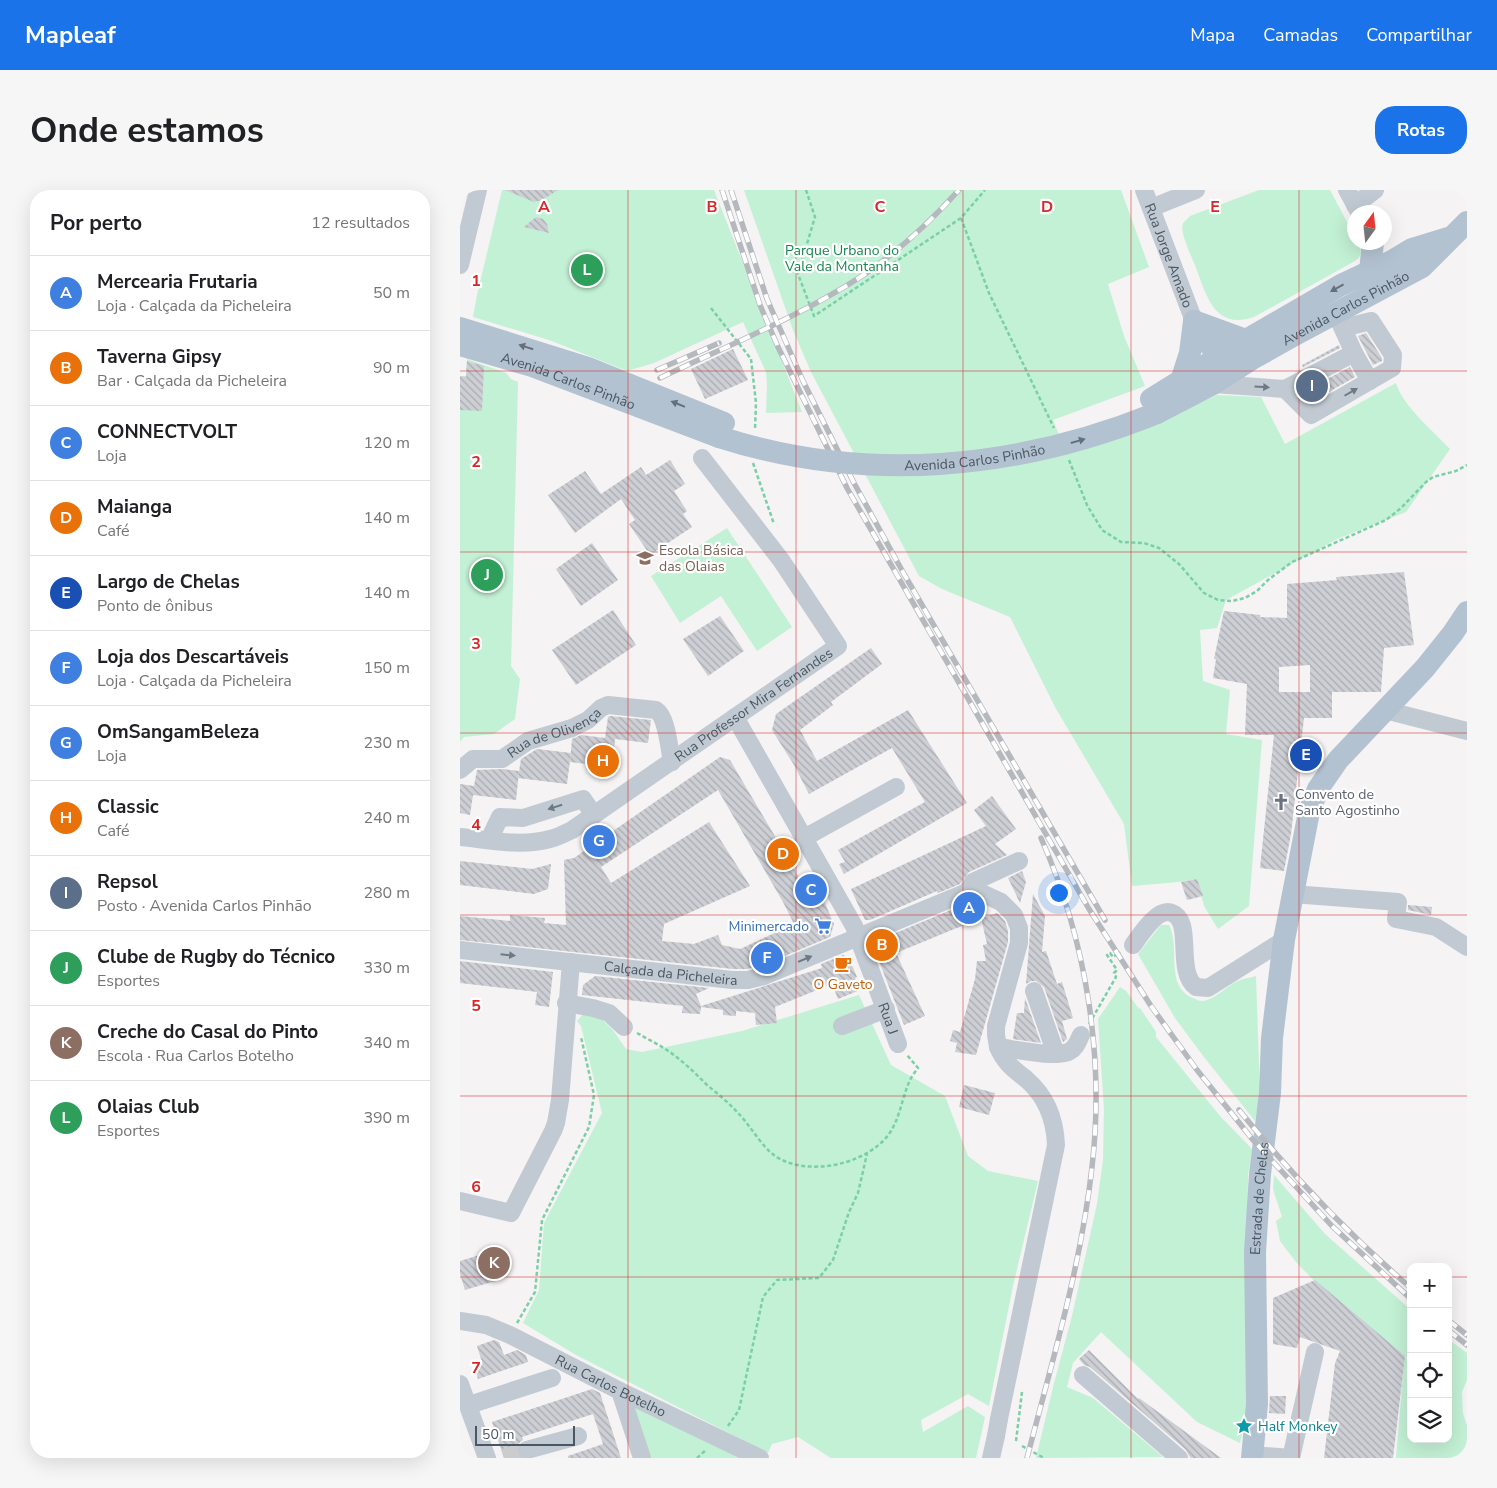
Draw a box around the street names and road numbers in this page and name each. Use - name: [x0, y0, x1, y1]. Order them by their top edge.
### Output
- street label: Rua Jorge Amado: [1140, 201, 1197, 311]
- street label: Avenida Carlos Pinhão: [1279, 266, 1413, 350]
- street label: Avenida Carlos Pinhão: [499, 348, 638, 414]
- street label: Avenida Carlos Pinhão: [904, 440, 1047, 475]
- street label: Rua Professor Mira Fernandes: [671, 643, 837, 766]
- street label: Rua de Olivença: [503, 703, 606, 763]
- street label: Calçada da Picheleira: [603, 957, 737, 990]
- street label: Rua J: [873, 1000, 903, 1037]
- street label: Estrada de Chelas: [1246, 1140, 1274, 1256]
- street label: Rua Carlos Botelho: [552, 1351, 669, 1422]

